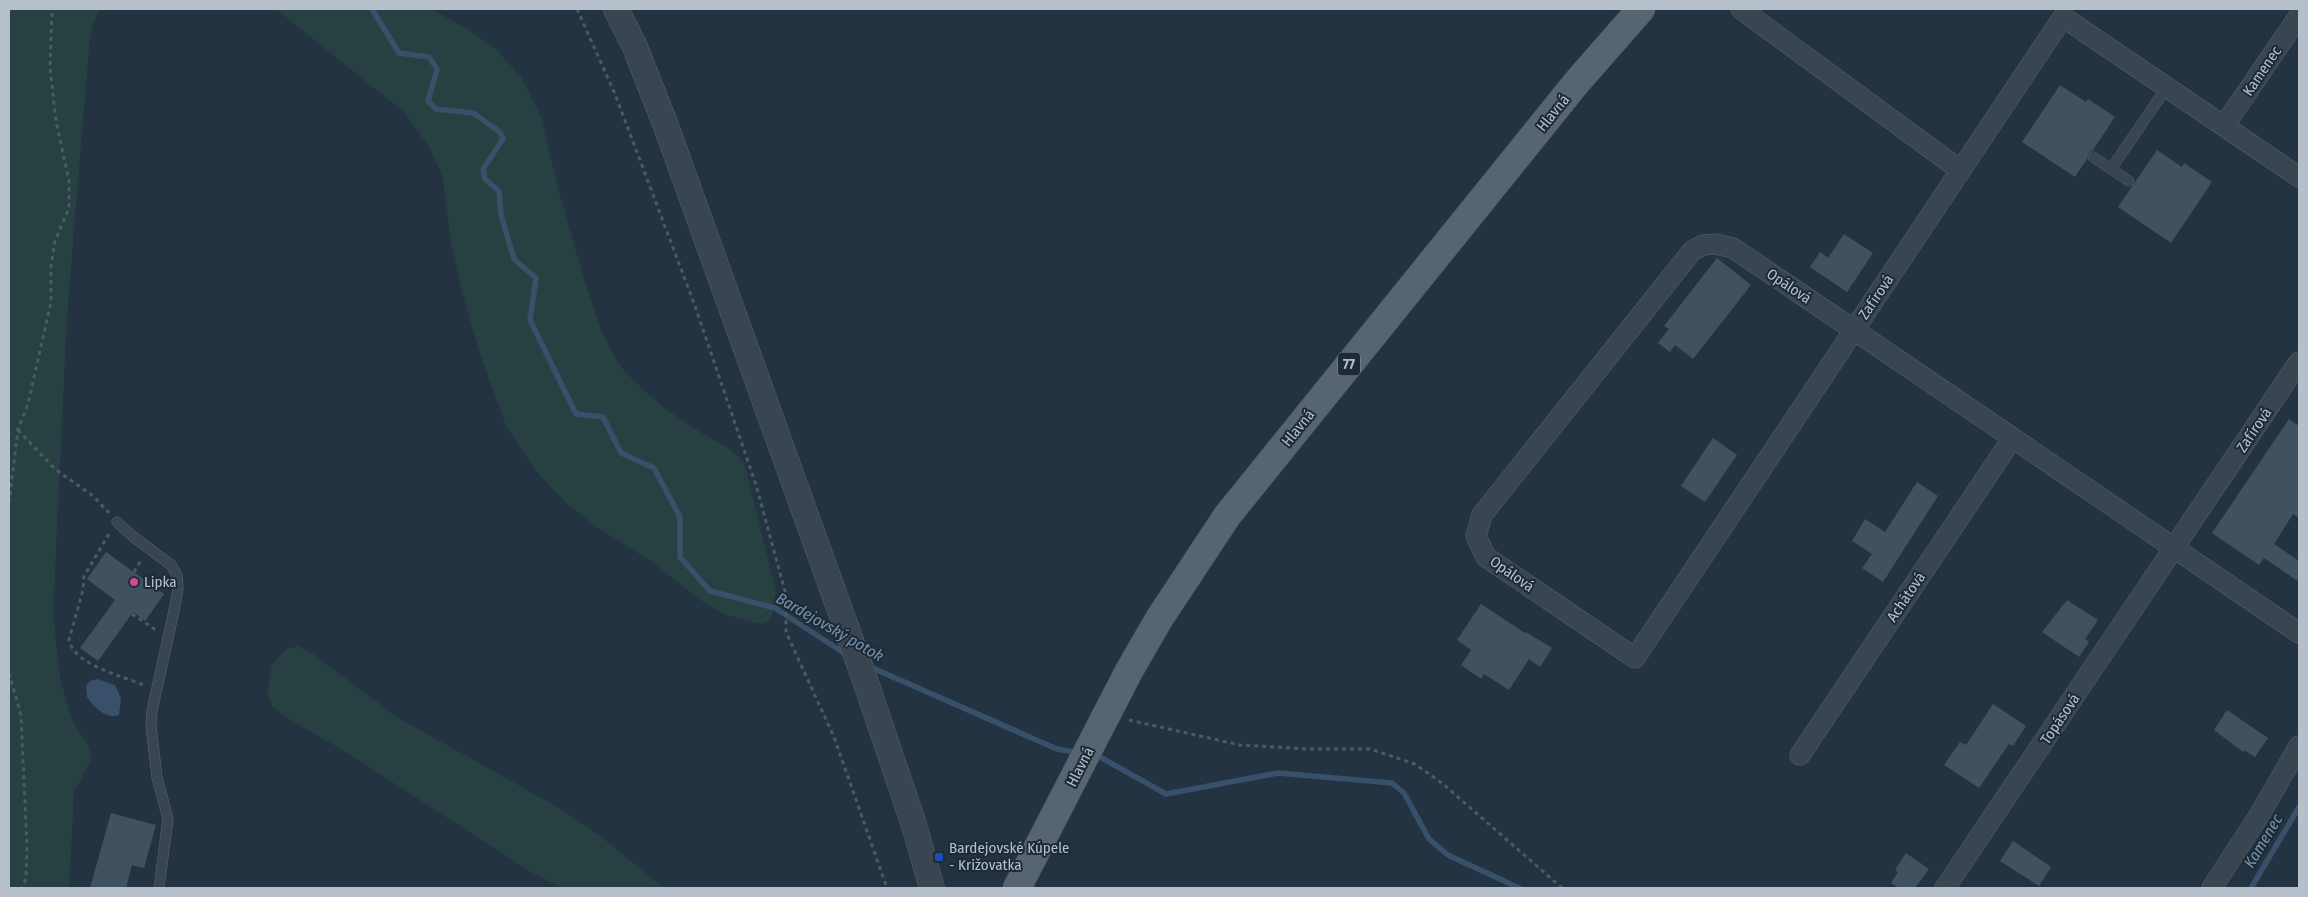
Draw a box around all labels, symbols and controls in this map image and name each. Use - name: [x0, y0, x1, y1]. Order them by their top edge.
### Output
- street label: Kamenec: [2239, 42, 2285, 99]
- street label: Hlavná: [1533, 91, 1573, 135]
- street label: Opálová: [1763, 265, 1815, 307]
- street label: Zafírová: [1855, 271, 1897, 323]
- road number: 77: [1338, 352, 1360, 376]
- street label: Zafírová: [2233, 404, 2275, 456]
- street label: Hlavná: [1278, 406, 1318, 450]
- street label: Opálová: [1486, 552, 1538, 596]
- street label: Achátová: [1883, 569, 1929, 625]
- place label: Lipka: [144, 573, 177, 591]
- marker: Lipka: [128, 576, 140, 588]
- water label: Bardejovský potok: [773, 588, 887, 666]
- street label: Topásová: [2037, 690, 2083, 748]
- street label: Hlavná: [1062, 744, 1098, 790]
- water label: Kamenec: [2240, 811, 2286, 871]
- place label: Bardejovské Kúpele - Križovatka: [949, 839, 1070, 874]
- marker: Bardejovské Kúpele - Križovatka: [933, 851, 945, 863]

